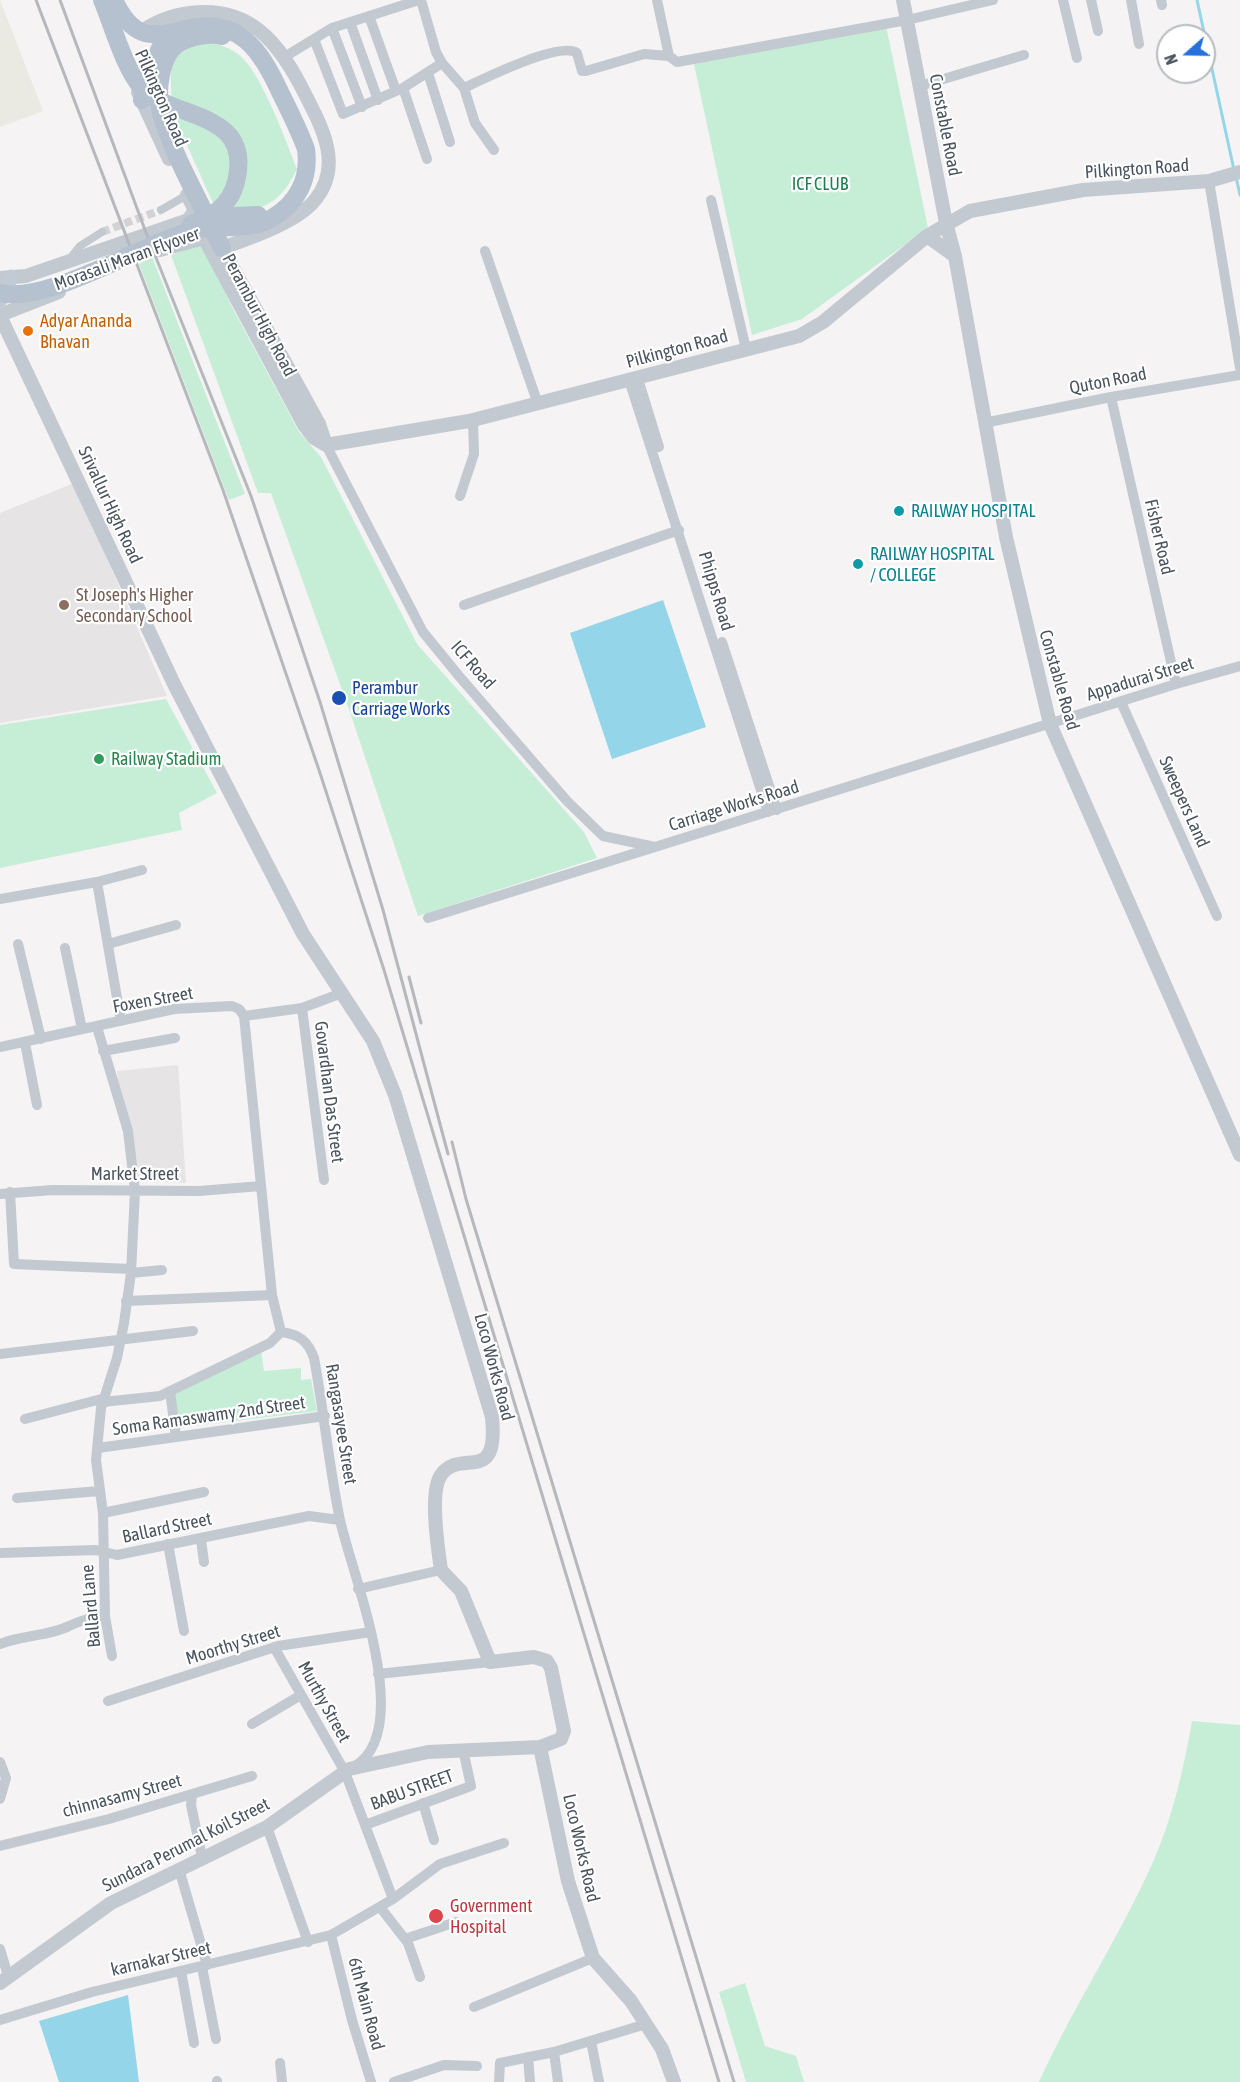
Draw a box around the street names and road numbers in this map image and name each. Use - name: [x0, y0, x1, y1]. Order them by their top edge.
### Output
- street label: Pilkington Road: [130, 46, 192, 150]
- street label: Constable Road: [925, 72, 965, 178]
- street label: Pilkington Road: [1084, 155, 1190, 183]
- street label: Morasali Maran Flyover: [51, 223, 203, 295]
- street label: Perambur High Road: [218, 250, 300, 380]
- street label: Pilkington Road: [624, 325, 730, 373]
- street label: Quton Road: [1068, 363, 1148, 399]
- street label: Srivallur High Road: [73, 443, 147, 567]
- street label: Fisher Road: [1140, 497, 1178, 577]
- street label: Phipps Road: [694, 549, 738, 633]
- street label: Constable Road: [1034, 627, 1084, 733]
- street label: ICF Road: [446, 636, 500, 694]
- street label: Appadurai Street: [1084, 652, 1196, 706]
- street label: Sweepers Land: [1154, 753, 1214, 851]
- street label: Carriage Works Road: [666, 776, 802, 836]
- street label: Foxen Street: [111, 982, 195, 1018]
- street label: Govardhan Das Street: [310, 1020, 348, 1164]
- street label: Market Street: [91, 1163, 179, 1185]
- street label: Loco Works Road: [469, 1311, 519, 1423]
- street label: Rangasayee Street: [321, 1362, 361, 1486]
- street label: Soma Ramaswamy 2nd Street: [111, 1392, 307, 1440]
- street label: Ballard Street: [120, 1508, 214, 1548]
- street label: Ballard Lane: [77, 1564, 105, 1648]
- street label: Moorthy Street: [183, 1620, 283, 1670]
- street label: Murthy Street: [293, 1658, 355, 1746]
- street label: BABU STREET: [368, 1765, 456, 1815]
- street label: chinnasamy Street: [60, 1770, 184, 1822]
- street label: Loco Works Road: [558, 1792, 604, 1904]
- street label: Sundara Perumal Koil Street: [99, 1793, 273, 1897]
- street label: karnakar Street: [109, 1937, 213, 1981]
- street label: 6th Main Road: [343, 1955, 389, 2053]

